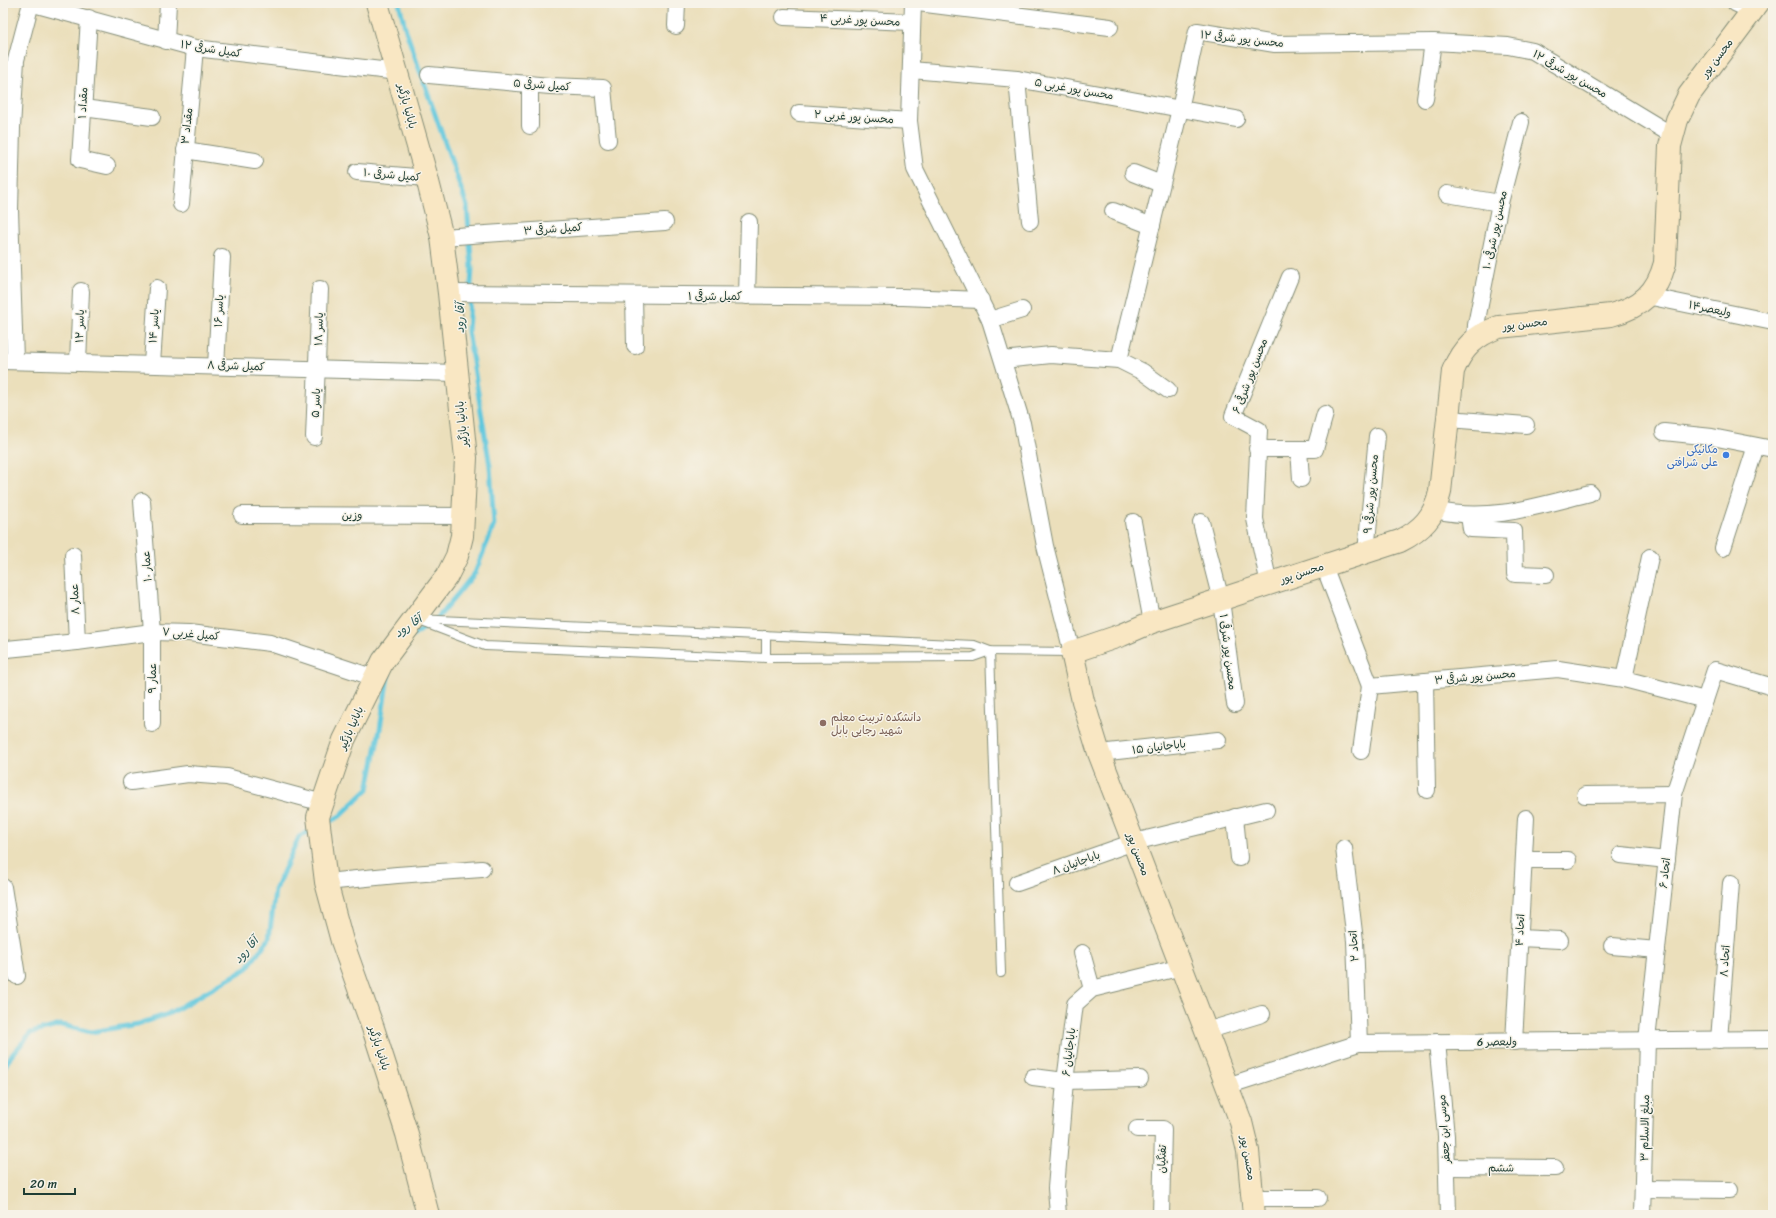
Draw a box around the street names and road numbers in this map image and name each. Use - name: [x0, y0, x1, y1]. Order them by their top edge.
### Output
- street label: محسن پور غربی ۴: [819, 8, 901, 32]
- street label: محسن پور شرقی ۱۲: [1199, 25, 1285, 53]
- street label: محسن پور: [1695, 34, 1738, 83]
- street label: کمیل شرقی ۱۲: [179, 35, 243, 63]
- street label: محسن پور شرقی ۱۲: [1529, 45, 1611, 103]
- street label: محسن پور غربی ۵: [1033, 73, 1115, 105]
- street label: کمیل شرقی ۵: [513, 74, 572, 97]
- street label: بابانیا بازگیر: [392, 80, 422, 131]
- street label: مقداد ۱: [73, 87, 93, 119]
- street label: محسن پور غربی ۲: [813, 105, 895, 129]
- street label: مقداد ۳: [176, 107, 198, 145]
- street label: کمیل شرقی ۱۰: [362, 163, 422, 187]
- street label: محسن پور شرقی ۱۰: [1477, 189, 1513, 271]
- street label: کمیل شرقی ۳: [523, 217, 583, 241]
- street label: کمیل شرقی ۱: [688, 287, 742, 306]
- street label: یاسر ۱۶: [209, 294, 229, 328]
- street label: ولیعصر۱۴: [1687, 295, 1733, 323]
- street label: یاسر ۱۴: [143, 308, 165, 344]
- street label: یاسر ۱۲: [70, 309, 90, 343]
- street label: یاسر ۱۸: [309, 312, 329, 346]
- street label: محسن پور: [1500, 312, 1549, 336]
- street label: محسن پور شرقی ۶: [1227, 336, 1273, 416]
- street label: کمیل شرقی ۸: [207, 355, 266, 377]
- street label: یاسر ۵: [306, 388, 326, 418]
- street label: بابانیا بازگیر: [450, 400, 474, 449]
- street label: محسن پور شرقی ۹: [1358, 454, 1384, 534]
- street label: وزین: [342, 506, 362, 525]
- street label: عمار ۱۰: [136, 550, 158, 582]
- street label: محسن پور: [1277, 557, 1326, 589]
- street label: عمار ۸: [65, 583, 85, 615]
- street label: محسن پور شرقی ۱: [1214, 613, 1242, 691]
- street label: کمیل غربی ۷: [161, 622, 221, 646]
- street label: عمار ۹: [143, 663, 162, 693]
- street label: محسن پور شرقی ۳: [1434, 664, 1516, 690]
- street label: بابانیا بازگیر: [332, 703, 369, 754]
- street label: باباجانیان ۱۵: [1131, 734, 1187, 760]
- street label: محسن پور: [1121, 829, 1155, 879]
- street label: باباجانیان ۸: [1049, 845, 1103, 881]
- street label: اتحاد ۶: [1654, 857, 1676, 889]
- street label: اتحاد ۴: [1510, 913, 1530, 947]
- street label: اتحاد ۲: [1343, 930, 1365, 962]
- street label: اتحاد ۸: [1714, 944, 1736, 978]
- street label: بابانیا بازگیر: [363, 1022, 395, 1073]
- street label: باباجانیان ۶: [1057, 1026, 1081, 1078]
- street label: ولیعصر 6: [1477, 1032, 1517, 1052]
- street label: موسی ابن جعفر: [1432, 1094, 1456, 1165]
- street label: مبلغ الاسلام ۳: [1635, 1094, 1655, 1162]
- street label: محسن پور: [1235, 1133, 1261, 1182]
- street label: تفنگیان: [1152, 1144, 1172, 1174]
- street label: ششم: [1488, 1158, 1514, 1178]

